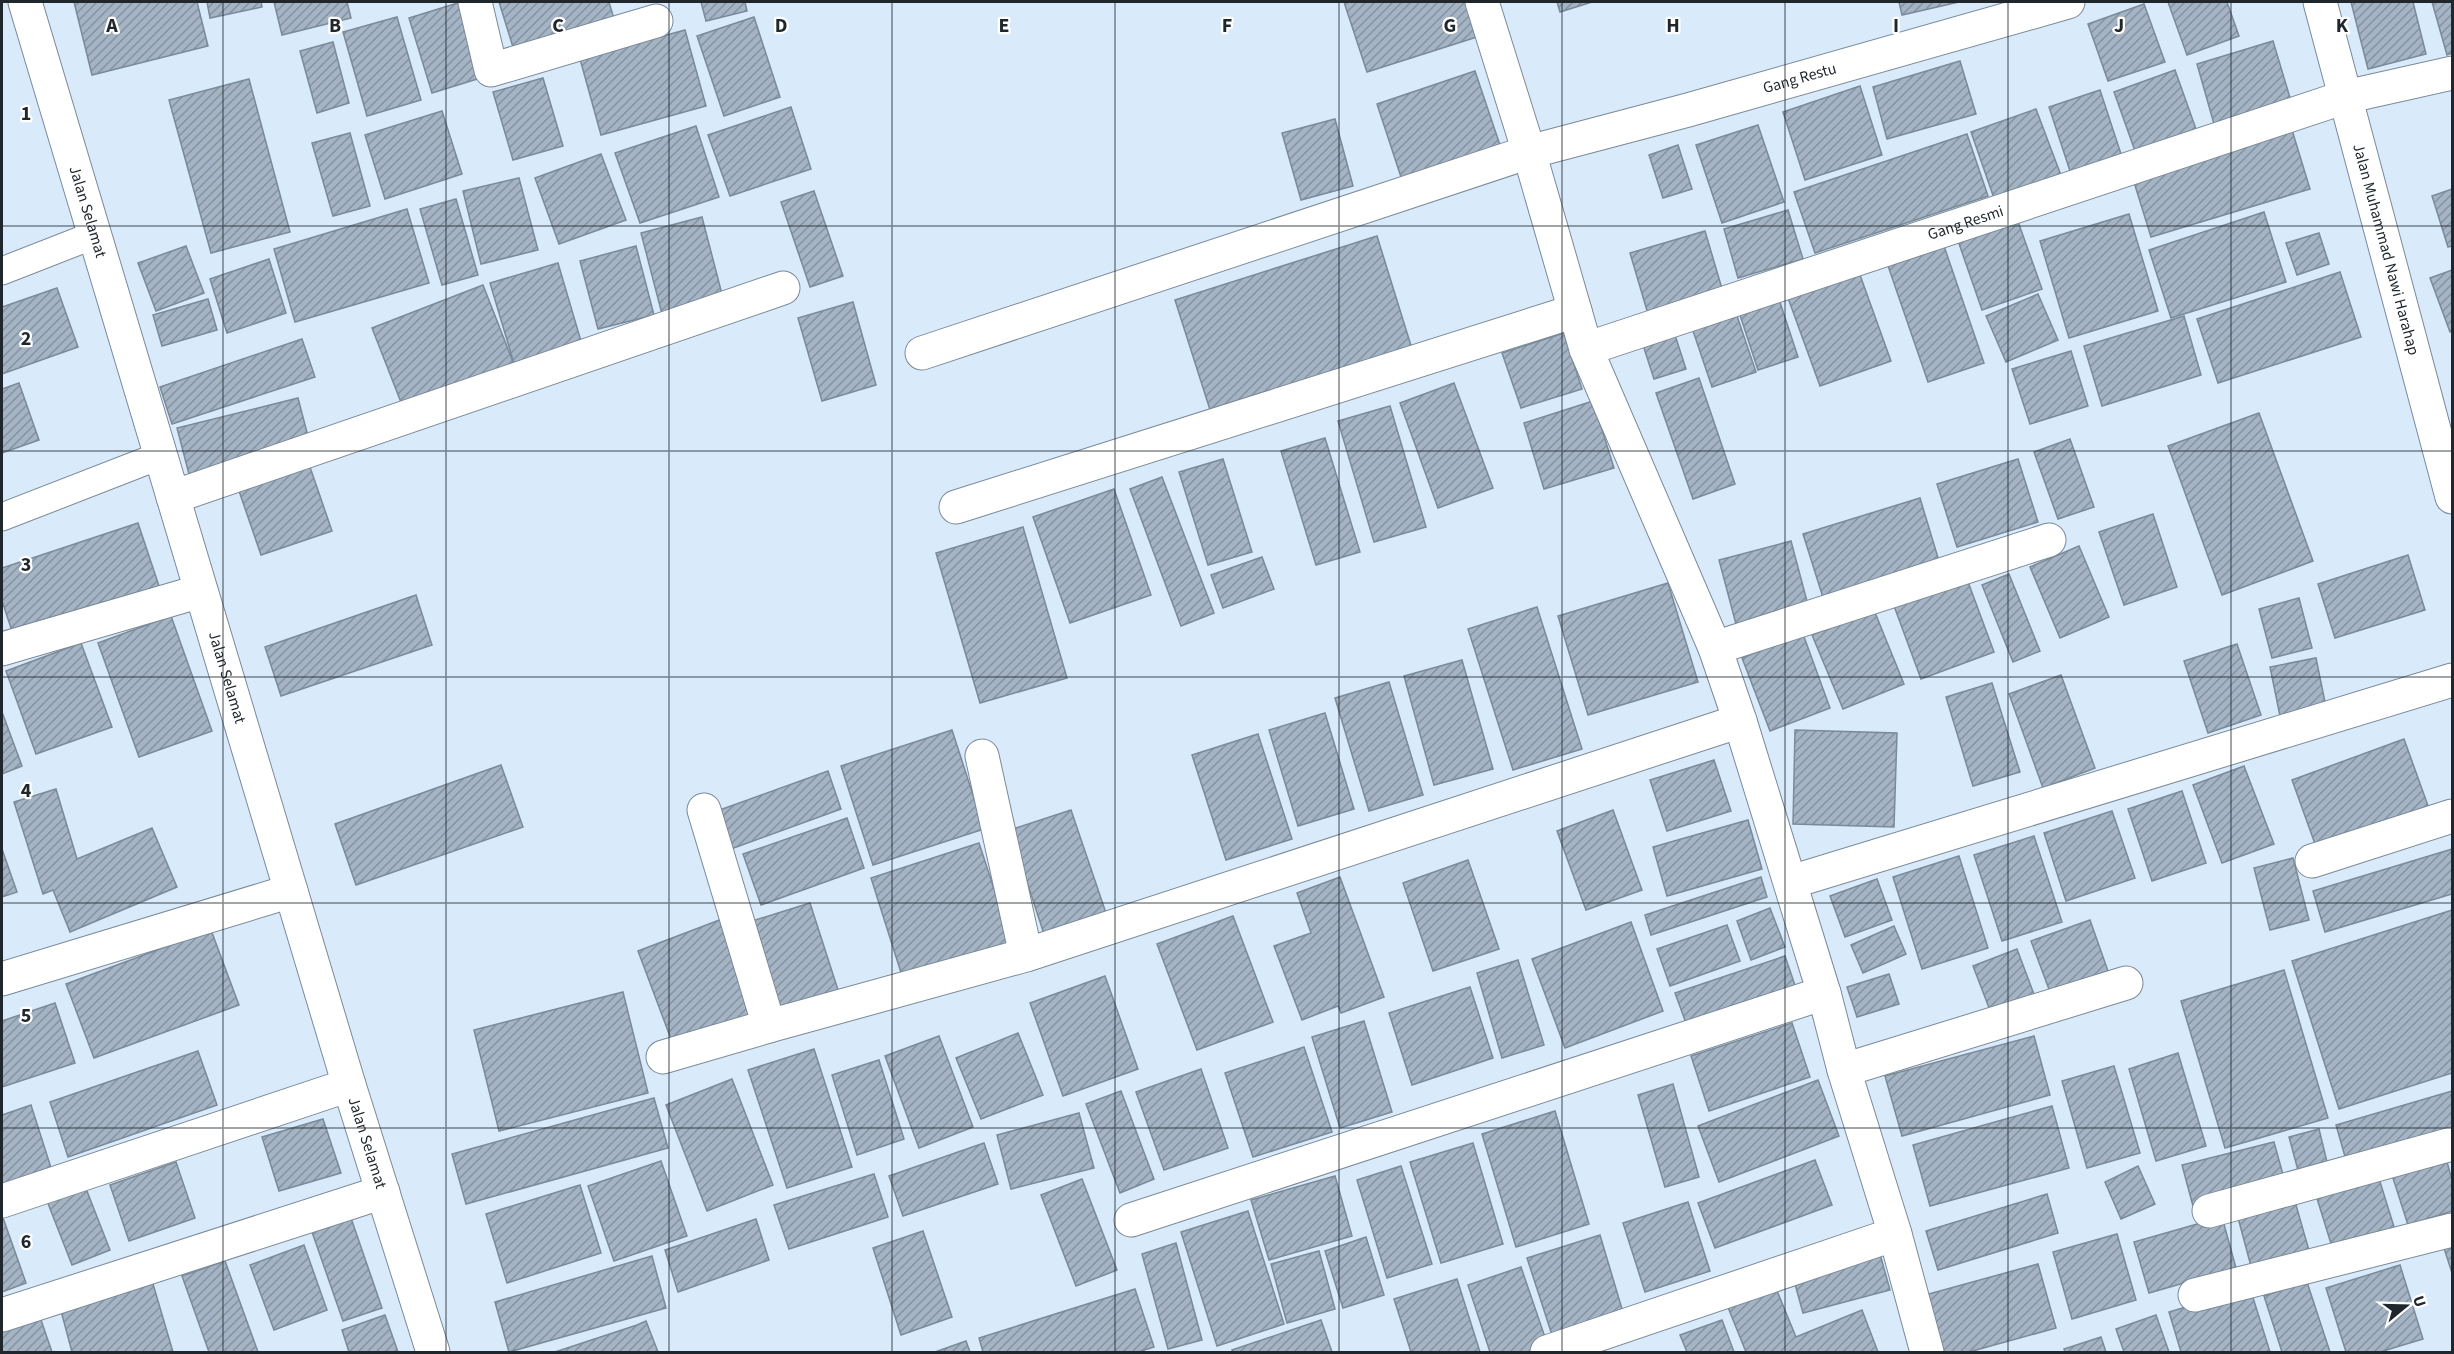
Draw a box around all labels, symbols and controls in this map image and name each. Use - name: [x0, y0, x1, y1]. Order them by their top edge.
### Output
- text: A: [105, 12, 118, 40]
- text: B: [329, 12, 341, 40]
- text: C: [552, 12, 564, 40]
- text: D: [775, 12, 787, 40]
- text: E: [999, 12, 1009, 40]
- text: F: [1222, 12, 1232, 40]
- text: G: [1444, 12, 1456, 40]
- text: H: [1666, 12, 1680, 40]
- text: I: [1893, 12, 1899, 40]
- text: J: [2114, 12, 2124, 40]
- text: K: [2336, 12, 2349, 40]
- street label: Gang Restu: [1760, 57, 1839, 99]
- text: 1: [21, 100, 31, 128]
- street label: Jalan Muhammad Nawi Harahap: [2347, 141, 2425, 358]
- street label: Jalan Selamat: [64, 163, 112, 261]
- street label: Gang Resmi: [1925, 200, 2006, 246]
- text: 2: [21, 325, 31, 353]
- text: 3: [21, 551, 31, 579]
- street label: Jalan Selamat: [203, 629, 251, 727]
- text: 4: [21, 777, 32, 805]
- text: 5: [21, 1002, 31, 1030]
- street label: Jalan Selamat: [342, 1094, 392, 1192]
- text: 6: [21, 1228, 31, 1256]
- north arrow: [2376, 1276, 2436, 1336]
- text: U: [2407, 1293, 2431, 1310]

